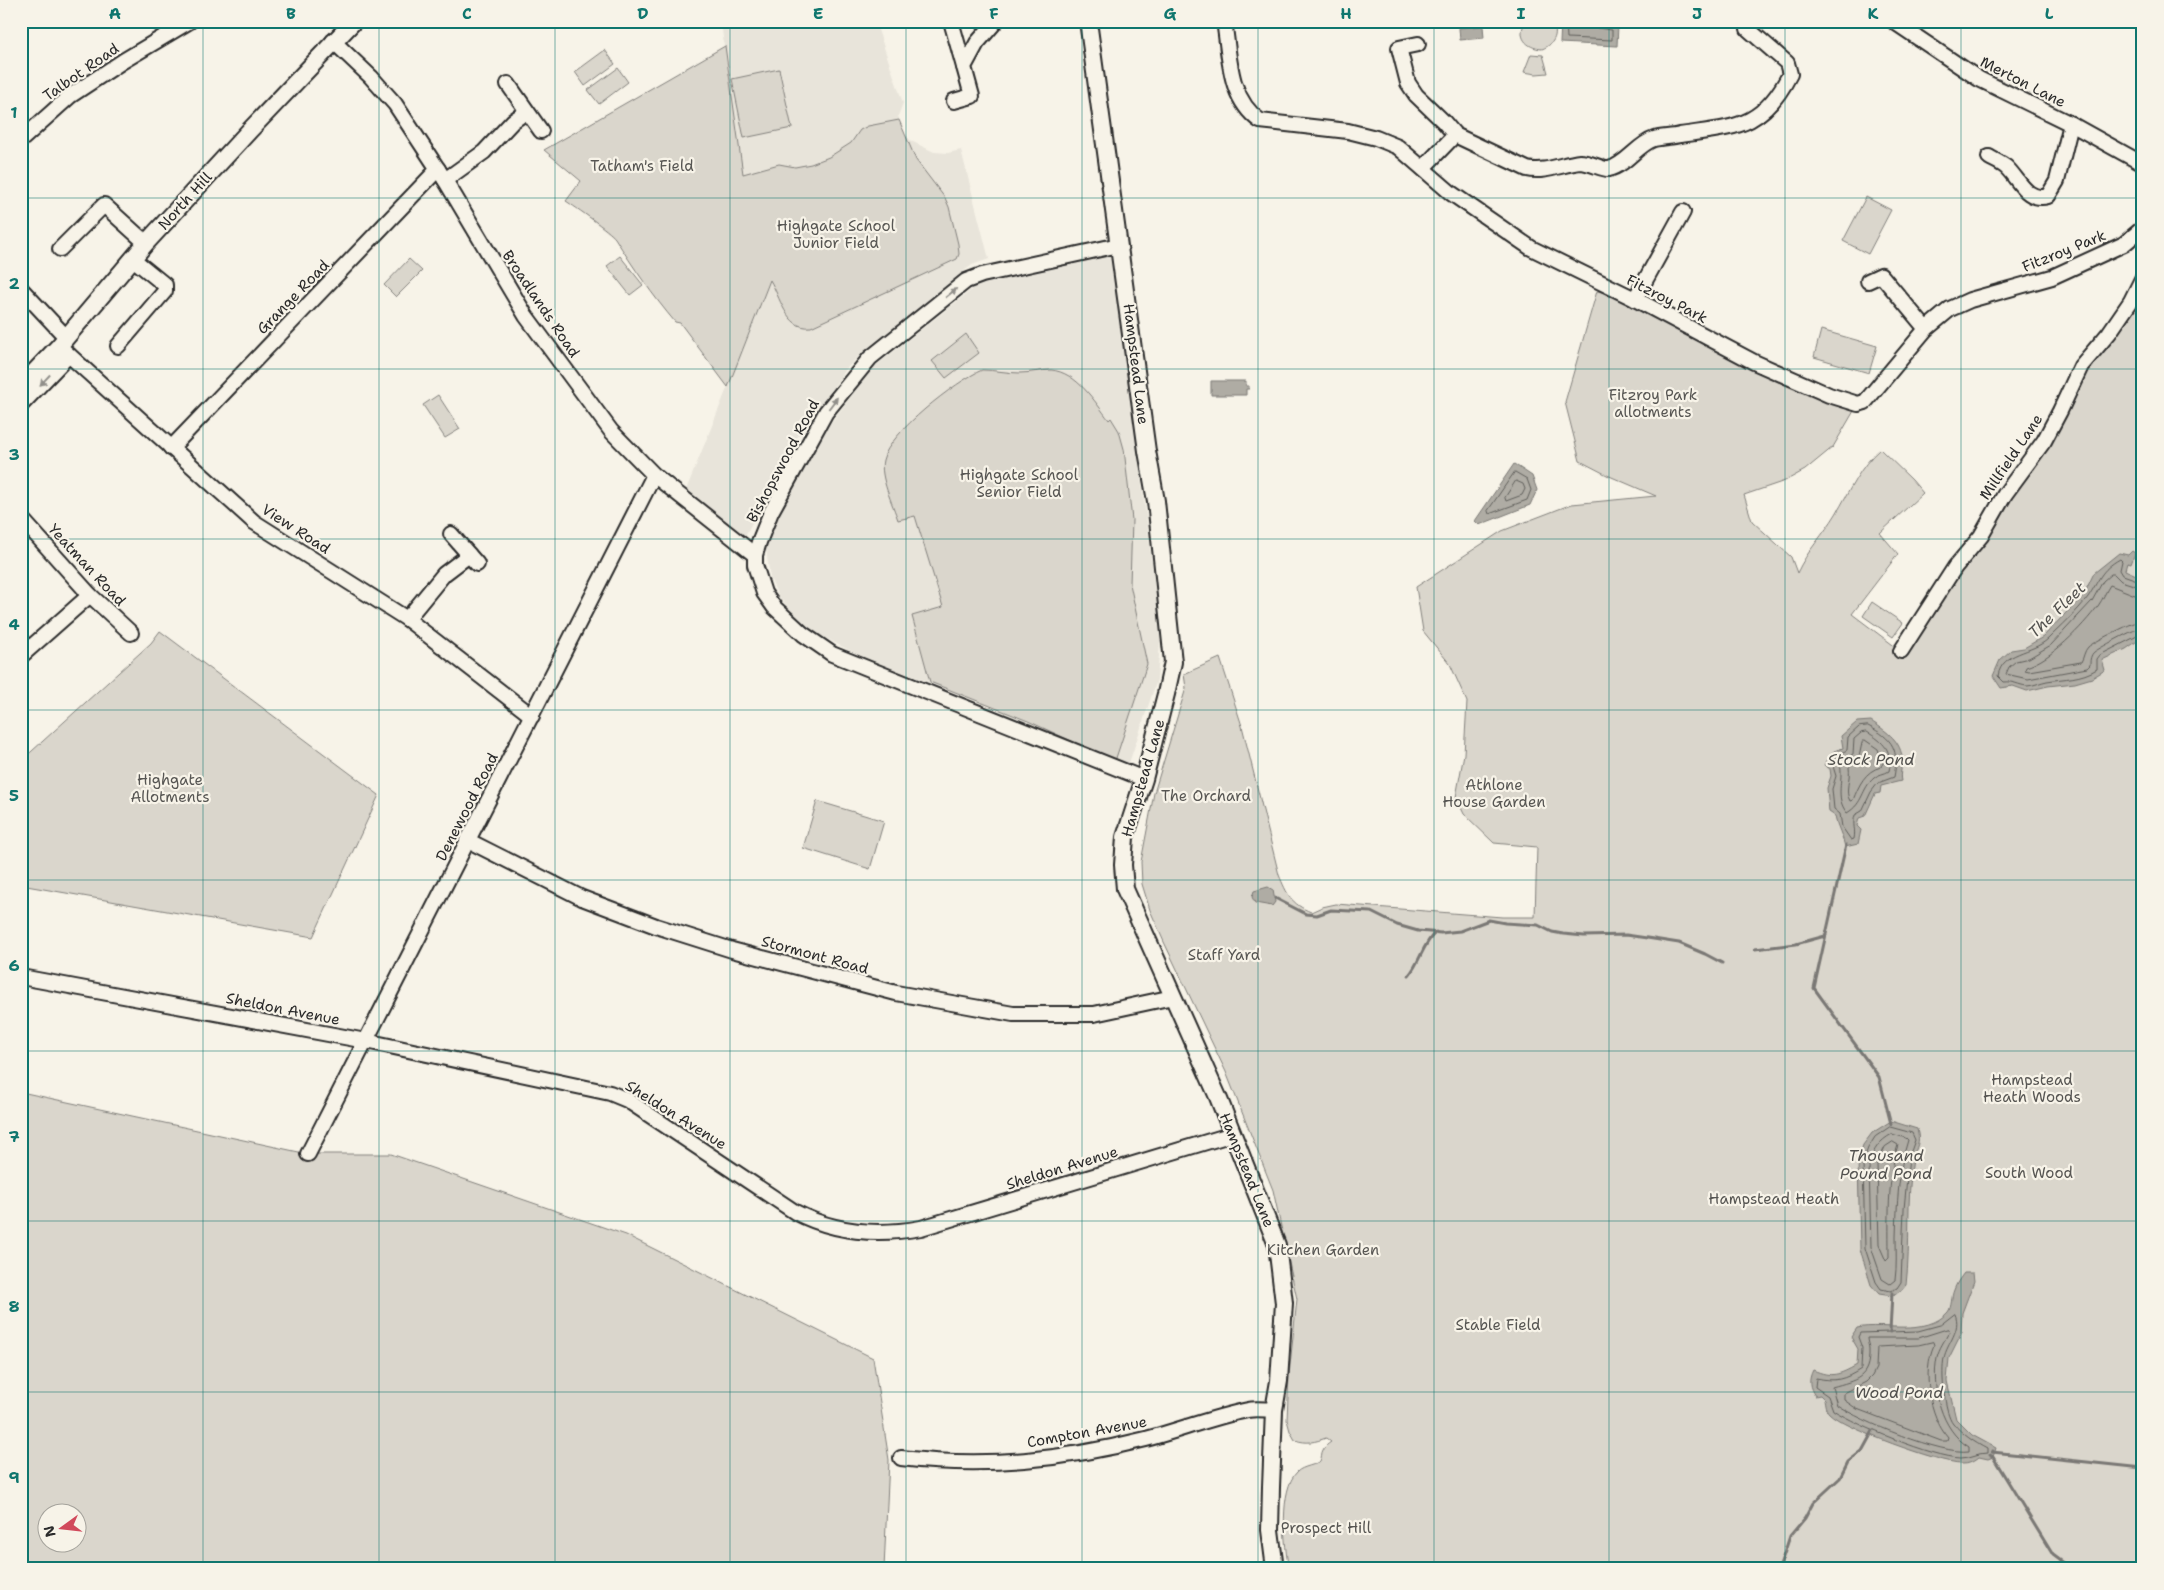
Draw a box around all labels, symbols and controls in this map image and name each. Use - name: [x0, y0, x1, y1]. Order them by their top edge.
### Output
- text: A: [109, 3, 121, 24]
- text: B: [286, 3, 296, 24]
- text: C: [462, 3, 472, 24]
- text: D: [637, 3, 649, 24]
- text: E: [813, 3, 823, 24]
- text: F: [989, 3, 999, 24]
- text: G: [1164, 3, 1177, 24]
- text: H: [1340, 3, 1352, 24]
- text: I: [1517, 3, 1526, 24]
- text: J: [1692, 3, 1702, 24]
- text: K: [1868, 3, 1879, 24]
- text: L: [2045, 3, 2054, 24]
- street label: Talbot Road: [39, 38, 123, 106]
- street label: Merton Lane: [1977, 52, 2069, 112]
- text: 1: [10, 102, 18, 123]
- park label: Tatham's Field: [590, 156, 694, 176]
- street label: North Hill: [154, 167, 217, 234]
- park label: Highgate School Junior Field: [777, 216, 896, 253]
- street label: Fitzroy Park: [2019, 225, 2109, 277]
- street label: Broadlands Road: [498, 246, 585, 362]
- street label: Grange Road: [252, 255, 334, 339]
- street label: Fitzroy Park: [1623, 270, 1711, 328]
- text: 2: [8, 273, 20, 294]
- one-way arrow: [945, 288, 958, 299]
- street label: Hampstead Lane: [1119, 302, 1153, 426]
- one-way arrow: [39, 374, 51, 386]
- park label: Fitzroy Park allotments: [1609, 385, 1697, 422]
- street label: Bishopswood Road: [742, 395, 824, 526]
- one-way arrow: [827, 397, 838, 410]
- street label: Millfield Lane: [1975, 410, 2047, 504]
- text: 3: [8, 444, 20, 465]
- park label: Highgate School Senior Field: [960, 465, 1079, 502]
- street label: View Road: [258, 499, 335, 559]
- street label: Yeatman Road: [44, 520, 131, 611]
- water label: The Fleet: [2024, 577, 2090, 643]
- text: 4: [8, 614, 20, 635]
- street label: Hampstead Lane: [1117, 717, 1169, 839]
- street label: Denewood Road: [431, 749, 503, 864]
- water label: Stock Pond: [1828, 749, 1915, 770]
- park label: Highgate Allotments: [130, 770, 210, 807]
- park label: Athlone House Garden: [1442, 775, 1546, 812]
- text: 5: [9, 785, 19, 806]
- park label: The Orchard: [1161, 786, 1251, 806]
- street label: Stormont Road: [759, 931, 871, 979]
- park label: Staff Yard: [1188, 945, 1261, 965]
- text: 6: [8, 955, 20, 976]
- street label: Sheldon Avenue: [224, 988, 342, 1030]
- park label: Hampstead Heath Woods: [1983, 1070, 2081, 1107]
- street label: Sheldon Avenue: [622, 1076, 730, 1154]
- street label: Hampstead Lane: [1215, 1110, 1279, 1230]
- text: 7: [8, 1126, 20, 1147]
- street label: Sheldon Avenue: [1004, 1142, 1120, 1194]
- water label: Thousand Pound Pond: [1840, 1145, 1933, 1184]
- park label: South Wood: [1985, 1163, 2074, 1183]
- park label: Hampstead Heath: [1709, 1189, 1839, 1209]
- park label: Kitchen Garden: [1267, 1240, 1379, 1260]
- text: 8: [8, 1296, 20, 1317]
- park label: Stable Field: [1456, 1315, 1541, 1335]
- water label: Wood Pond: [1855, 1382, 1944, 1403]
- street label: Compton Avenue: [1025, 1412, 1149, 1452]
- text: 9: [8, 1467, 20, 1488]
- north arrow: [38, 1502, 88, 1552]
- park label: Prospect Hill: [1281, 1518, 1372, 1538]
- text: N: [39, 1524, 60, 1539]

